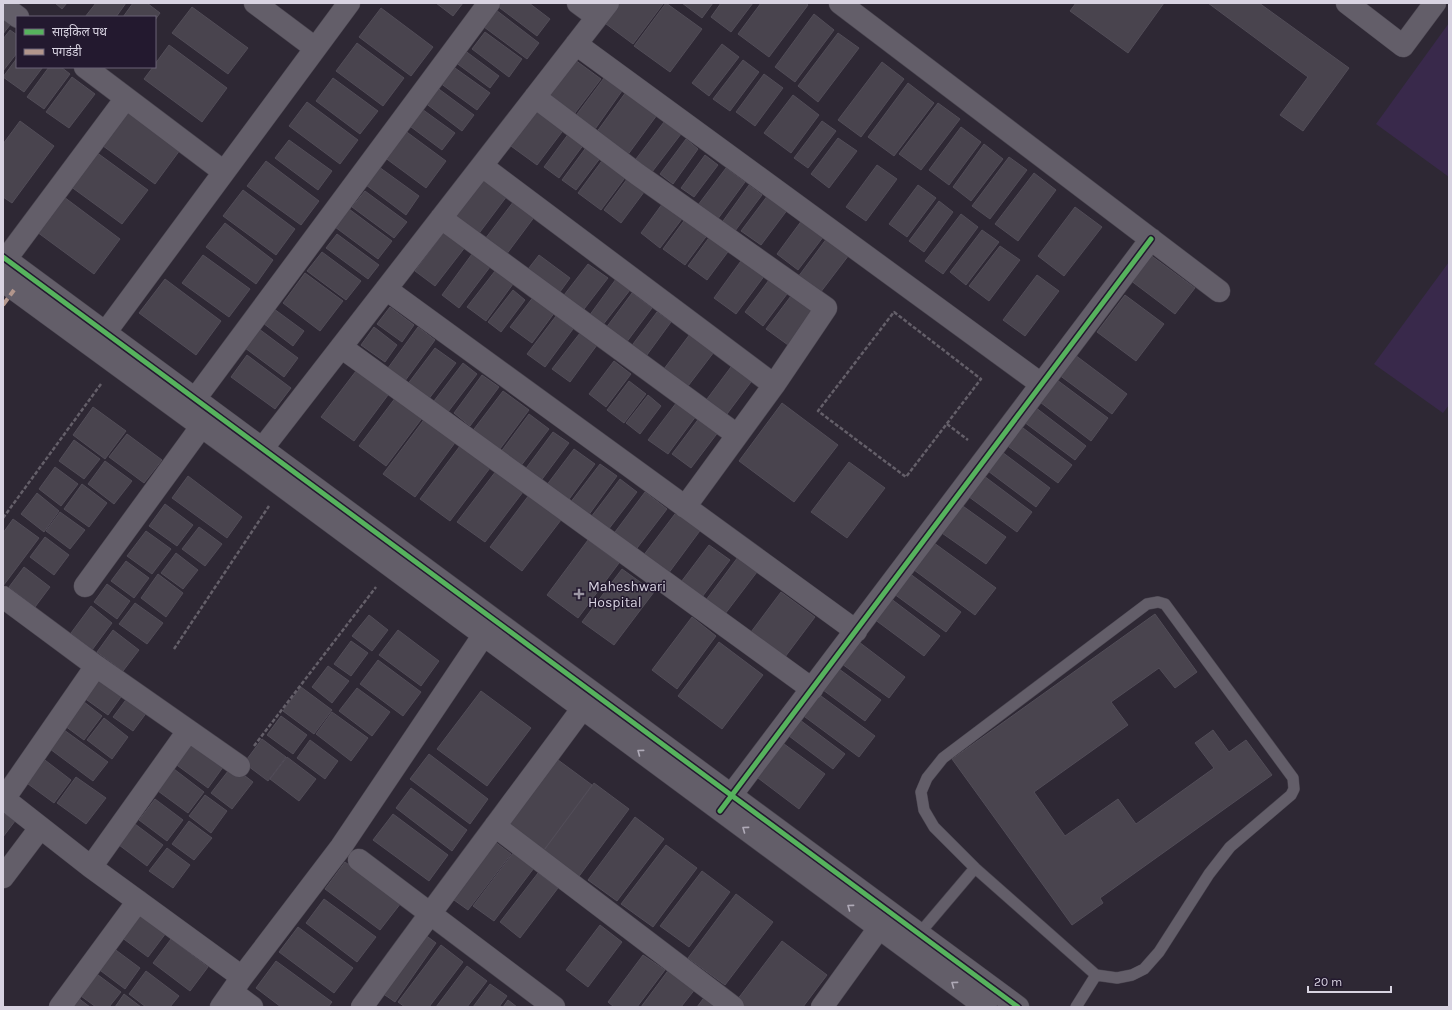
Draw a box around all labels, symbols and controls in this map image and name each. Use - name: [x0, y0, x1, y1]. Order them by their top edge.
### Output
- legend: [16, 16, 156, 68]
- text: साइकिल पथ: [52, 24, 107, 39]
- text: पगडंडी: [52, 44, 82, 59]
- place label: Maheshwari Hospital: [588, 578, 666, 611]
- marker: Maheshwari Hospital: [573, 588, 585, 600]
- one-way arrow: [638, 750, 645, 757]
- one-way arrow: [742, 827, 749, 834]
- one-way arrow: [847, 904, 854, 911]
- scale bar: [1308, 968, 1391, 994]
- text: 20 m: [1314, 975, 1342, 989]
- one-way arrow: [951, 981, 958, 989]

